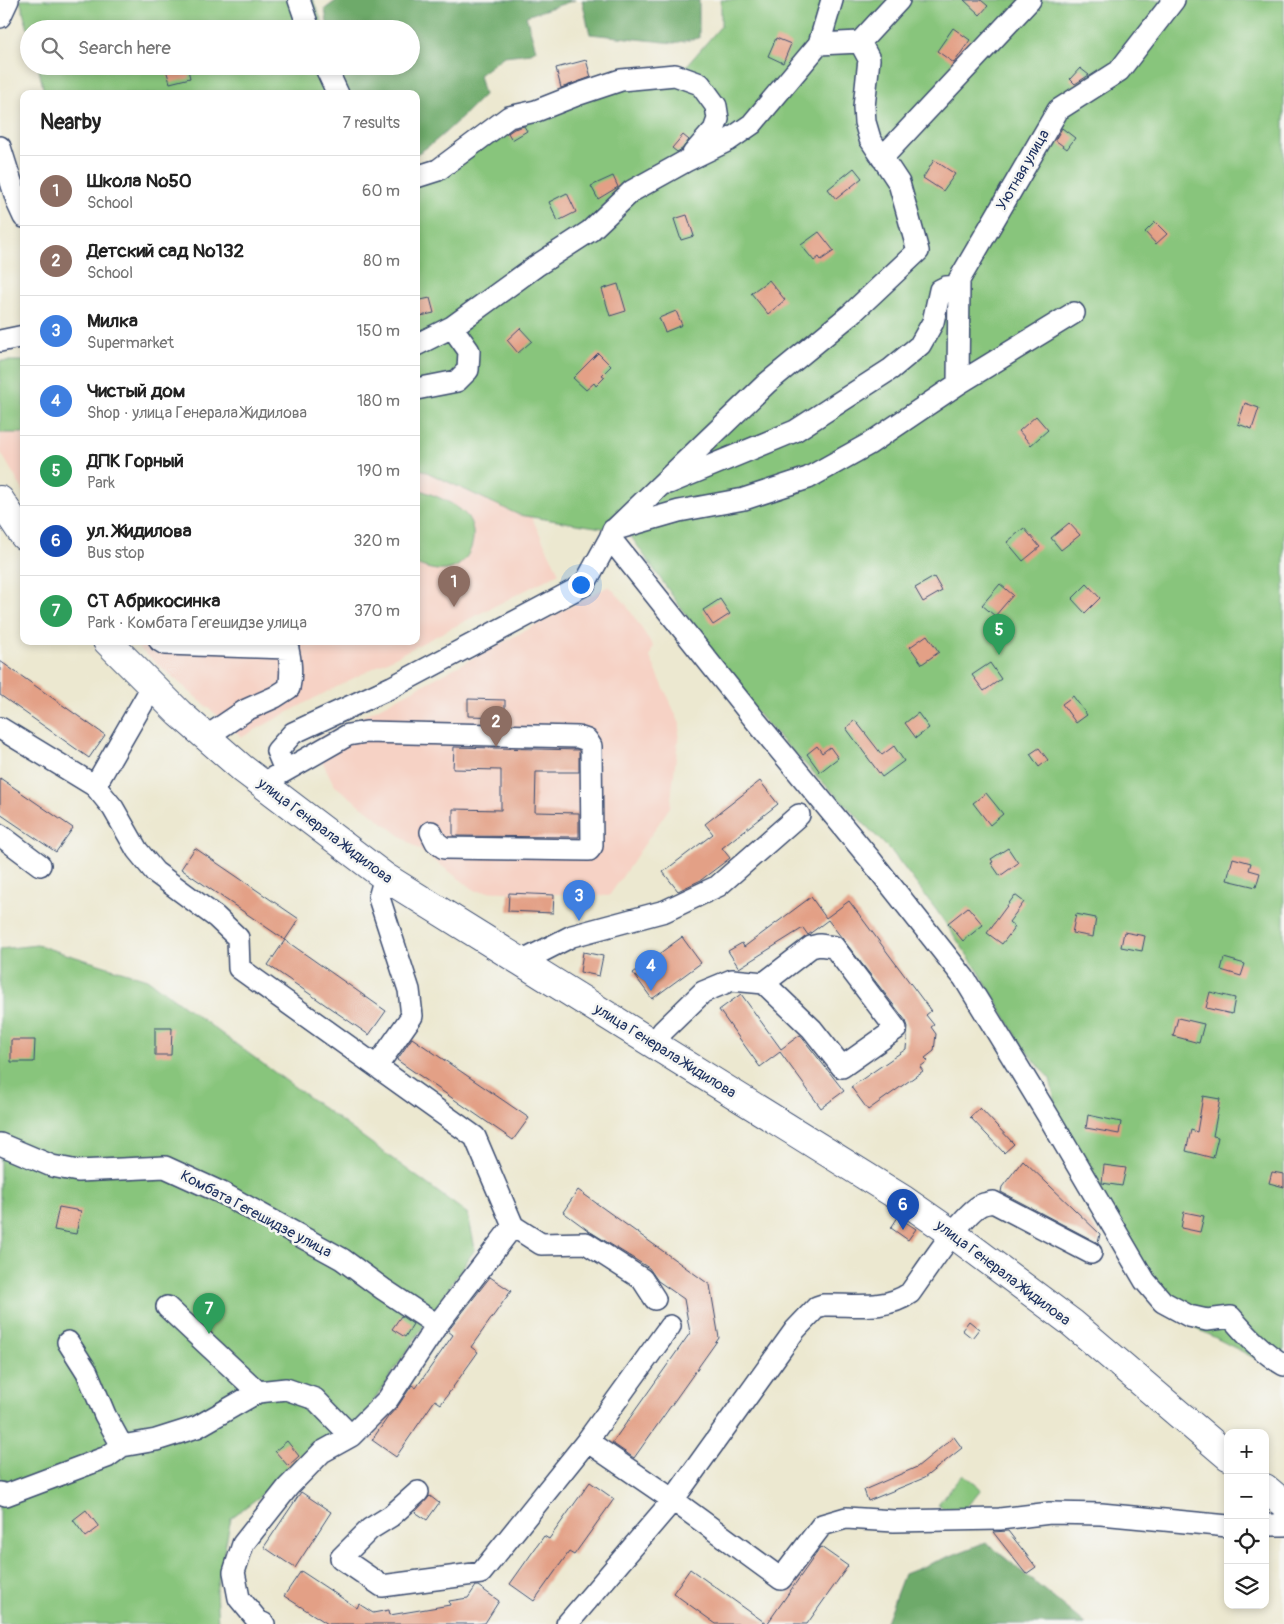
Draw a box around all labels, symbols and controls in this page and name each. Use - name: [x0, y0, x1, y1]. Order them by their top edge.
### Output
- search box: [20, 20, 420, 75]
- icon: search: [38, 34, 66, 62]
- text: Search here: [78, 36, 171, 60]
- text: Nearby: [40, 109, 101, 136]
- text: 7 results: [342, 113, 400, 133]
- street label: Уютная улица: [992, 126, 1054, 214]
- text: Школа №50: [87, 169, 192, 193]
- text: 1: [53, 181, 59, 201]
- text: 60 m: [362, 181, 400, 201]
- text: School: [87, 193, 133, 213]
- text: Детский сад №132: [87, 239, 244, 263]
- text: 2: [52, 251, 60, 271]
- text: 80 m: [363, 251, 400, 271]
- text: School: [87, 263, 133, 283]
- text: Милка: [87, 309, 138, 333]
- text: 3: [52, 321, 60, 341]
- text: 150 m: [356, 321, 400, 341]
- text: Supermarket: [87, 333, 174, 353]
- text: Чистый дом: [87, 379, 185, 403]
- text: 4: [51, 391, 61, 411]
- text: 180 m: [357, 391, 400, 411]
- text: Shop · улица Генерала Жидилова: [87, 403, 307, 423]
- text: ДПК Горный: [87, 449, 184, 473]
- text: 5: [52, 461, 60, 481]
- text: 190 m: [357, 461, 400, 481]
- text: Park: [87, 473, 115, 493]
- text: ул. Жидилова: [87, 519, 191, 543]
- text: 6: [51, 531, 61, 551]
- text: 320 m: [354, 531, 400, 551]
- text: Bus stop: [87, 543, 145, 563]
- pin: 1: [438, 566, 470, 607]
- your location: [568, 572, 594, 598]
- text: СТ Абрикосинка: [87, 589, 220, 613]
- text: 7: [52, 601, 60, 621]
- text: 370 m: [354, 601, 400, 621]
- text: Park · Комбата Гегешидзе улица: [87, 613, 307, 633]
- pin: 5: [983, 614, 1015, 655]
- pin: 2: [480, 706, 512, 747]
- street label: улица Генерала Жидилова: [253, 773, 396, 888]
- pin: 3: [563, 880, 595, 921]
- pin: 4: [635, 950, 667, 991]
- street label: улица Генерала Жидилова: [590, 999, 740, 1102]
- street label: Комбата Гегешидзе улица: [177, 1166, 335, 1262]
- pin: 6: [887, 1189, 919, 1230]
- street label: улица Генерала Жидилова: [931, 1215, 1074, 1330]
- pin: 7: [193, 1293, 225, 1334]
- map controls: [1224, 1429, 1269, 1609]
- button: +: [1224, 1429, 1269, 1474]
- button: −: [1224, 1474, 1269, 1519]
- button: locate: [1224, 1519, 1269, 1564]
- button: layers: [1224, 1564, 1269, 1609]

